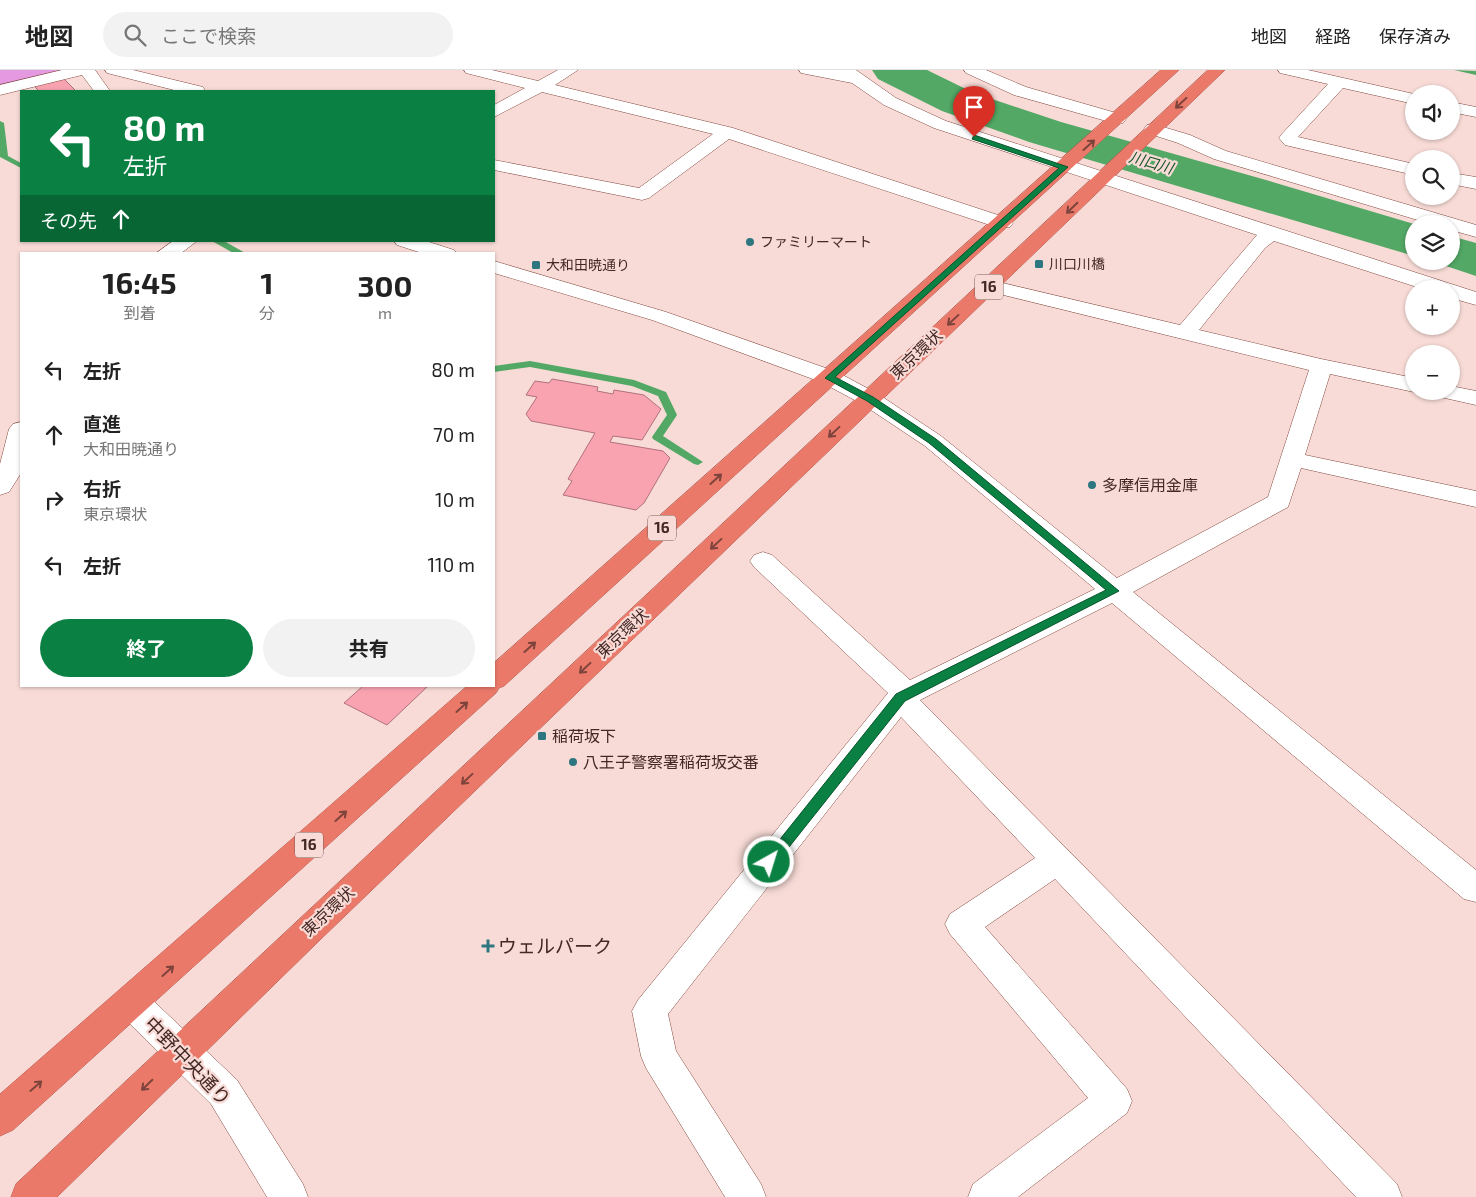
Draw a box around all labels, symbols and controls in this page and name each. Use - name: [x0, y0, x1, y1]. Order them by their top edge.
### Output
- search box: [103, 12, 453, 57]
- text: 地図: [25, 21, 73, 50]
- icon: search: [121, 21, 149, 49]
- text: ここで検索: [161, 24, 256, 47]
- text: 地図: [1251, 25, 1287, 47]
- text: 経路: [1315, 25, 1351, 47]
- text: 保存済み: [1379, 25, 1451, 47]
- map controls: [1405, 85, 1460, 400]
- button: sound: [1405, 85, 1460, 140]
- pin: [953, 86, 995, 137]
- icon: arrive: [960, 93, 988, 121]
- one-way arrow: [1175, 97, 1187, 109]
- text: 80 m: [123, 106, 205, 148]
- icon: left: [40, 110, 105, 175]
- one-way arrow: [1082, 139, 1095, 151]
- water label: 川口川: [1127, 147, 1177, 177]
- button: search: [1405, 150, 1460, 205]
- text: 左折: [123, 152, 167, 178]
- one-way arrow: [1066, 202, 1078, 214]
- icon: ahead: [107, 205, 135, 233]
- text: その先: [40, 209, 97, 232]
- button: layers: [1405, 215, 1460, 270]
- place label: ファミリーマート: [760, 233, 872, 250]
- marker: ファミリーマート: [744, 236, 756, 248]
- place label: 川口川橋: [1049, 255, 1105, 272]
- place label: 大和田暁通り: [546, 256, 630, 273]
- marker: 川口川橋: [1033, 258, 1045, 270]
- marker: 大和田暁通り: [530, 259, 542, 271]
- text: 16:45: [103, 264, 177, 300]
- text: 1: [261, 264, 274, 300]
- text: 300: [358, 267, 412, 303]
- road number: 16: [975, 274, 1003, 300]
- button: +: [1405, 280, 1460, 335]
- text: 到着: [124, 303, 156, 322]
- text: 分: [259, 303, 275, 322]
- text: m: [378, 303, 392, 322]
- one-way arrow: [947, 314, 960, 325]
- street label: 東京環状: [886, 325, 946, 382]
- button: −: [1405, 345, 1460, 400]
- icon: left: [40, 356, 68, 384]
- text: 80 m: [431, 358, 475, 381]
- text: 左折: [83, 359, 121, 382]
- text: 直進: [83, 412, 121, 435]
- icon: ahead: [40, 421, 68, 449]
- text: 70 m: [433, 423, 475, 446]
- one-way arrow: [828, 426, 841, 438]
- text: 大和田暁通り: [83, 439, 179, 458]
- one-way arrow: [709, 473, 722, 485]
- place label: 多摩信用金庫: [1102, 475, 1198, 494]
- text: 右折: [83, 477, 121, 500]
- marker: 多摩信用金庫: [1086, 479, 1098, 491]
- icon: right: [40, 486, 68, 514]
- text: 10 m: [435, 488, 475, 511]
- text: 東京環状: [83, 504, 147, 523]
- road number: 16: [648, 516, 676, 540]
- one-way arrow: [710, 538, 723, 550]
- icon: left: [40, 551, 68, 579]
- text: 110 m: [428, 553, 475, 576]
- text: 左折: [83, 554, 121, 577]
- street label: 東京環状: [592, 604, 652, 661]
- button: 終了: [40, 619, 253, 677]
- button: 共有: [263, 619, 475, 677]
- one-way arrow: [524, 641, 537, 652]
- one-way arrow: [580, 661, 592, 673]
- one-way arrow: [456, 701, 469, 713]
- place label: 稲荷坂下: [552, 726, 616, 745]
- marker: 稲荷坂下: [536, 730, 548, 742]
- place label: 八王子警察署稲荷坂交番: [583, 752, 759, 771]
- marker: 八王子警察署稲荷坂交番: [567, 756, 579, 768]
- one-way arrow: [461, 773, 474, 785]
- one-way arrow: [335, 810, 348, 821]
- road number: 16: [295, 832, 323, 858]
- position arrow: [742, 835, 794, 887]
- street label: 東京環状: [298, 882, 358, 939]
- place label: ウェルパーク: [498, 934, 612, 957]
- marker: ウェルパーク: [482, 940, 494, 952]
- one-way arrow: [161, 965, 174, 977]
- street label: 中野中央通り: [140, 1012, 236, 1110]
- one-way arrow: [141, 1079, 153, 1091]
- one-way arrow: [30, 1080, 43, 1091]

